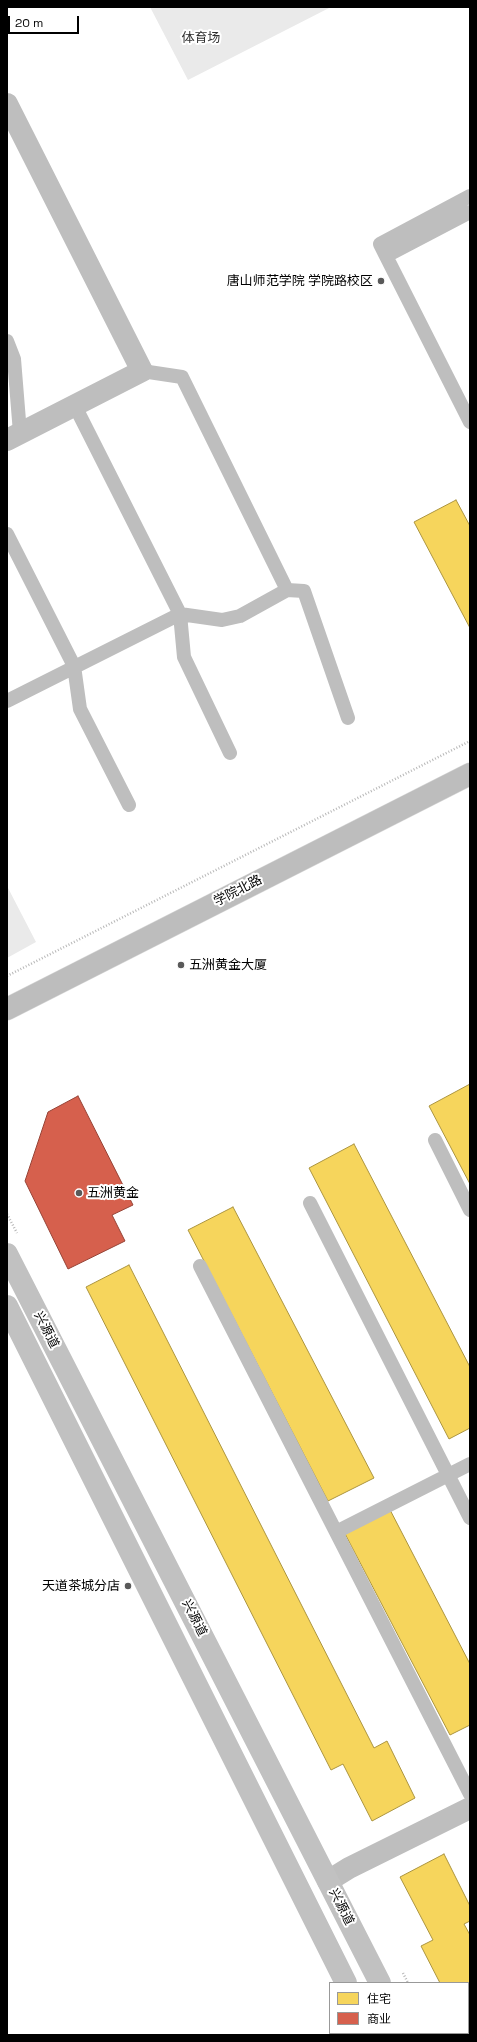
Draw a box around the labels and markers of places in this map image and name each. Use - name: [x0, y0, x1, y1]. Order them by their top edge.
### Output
- place label: 唐山师范学院 学院路校区: [227, 273, 373, 289]
- marker: 唐山师范学院 学院路校区: [376, 276, 386, 286]
- place label: 五洲黄金大厦: [189, 957, 267, 973]
- marker: 五洲黄金大厦: [176, 960, 186, 970]
- place label: 五洲黄金: [87, 1185, 139, 1201]
- marker: 五洲黄金: [74, 1188, 84, 1198]
- place label: 天道茶城分店: [42, 1578, 120, 1594]
- marker: 天道茶城分店: [123, 1581, 133, 1591]

